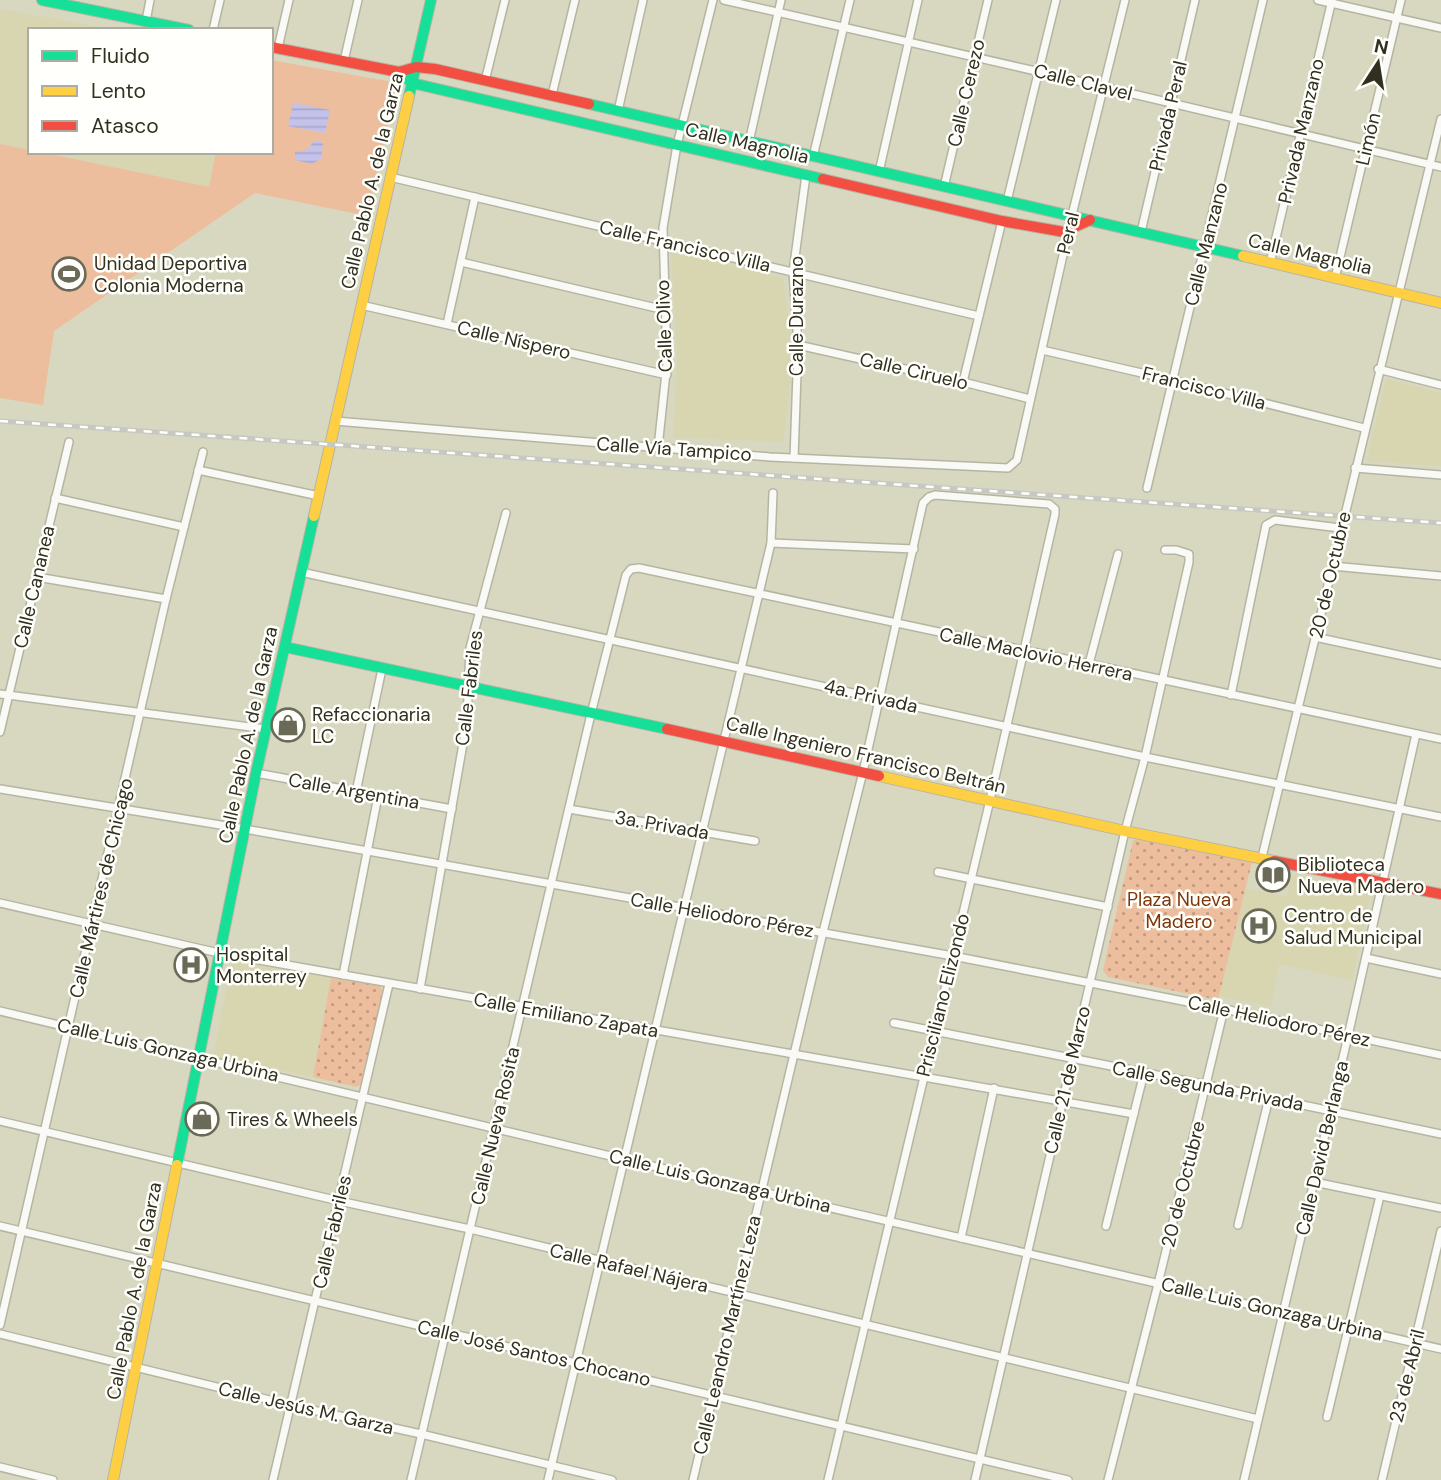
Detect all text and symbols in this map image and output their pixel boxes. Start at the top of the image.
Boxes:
legend [28,28,273,154]
north arrow [1343,28,1413,98]
text: N [1372,33,1391,61]
street label: Calle Cerezo [941,37,991,149]
text: Fluido [91,42,150,70]
street label: Privada Manzano [1272,56,1330,206]
street label: Calle Clavel [1031,58,1135,106]
street label: Privada Peral [1143,58,1193,174]
street label: Calle Pablo A. de la Garza [335,70,409,292]
text: Lento [91,77,146,105]
street label: Limón [1350,110,1386,168]
text: Atasco [91,112,159,140]
street label: Calle Magnolia [683,117,811,169]
street label: Calle Manzano [1179,179,1233,309]
street label: Peral [1051,209,1085,257]
street label: Calle Francisco Villa [597,214,773,278]
street label: Calle Magnolia [1246,228,1374,280]
place label: Unidad Deportiva Colonia Moderna [94,251,247,298]
sports icon: Unidad Deportiva Colonia Moderna [50,255,88,293]
street label: Calle Durazno [784,256,809,376]
street label: Calle Olivo [650,279,678,373]
street label: Calle Níspero [455,315,573,365]
street label: Calle Ciruelo [857,346,971,396]
street label: Francisco Villa [1140,361,1268,415]
street label: Calle Vía Tampico [595,431,753,467]
street label: 20 de Octubre [1303,509,1357,641]
street label: Calle Cananea [8,523,60,651]
street label: Calle Maclovio Herrera [937,621,1135,687]
street label: Calle Pablo A. de la Garza [213,624,283,846]
street label: Calle Fabriles [450,629,488,747]
street label: 4a. Privada [822,673,920,719]
place label: Refaccionaria LC [312,702,431,749]
shop icon: Refaccionaria LC [269,706,307,744]
street label: Calle Ingeniero Francisco Beltrán [724,711,1008,799]
street label: Calle Argentina [286,767,422,815]
street label: Calle Mártires de Chicago [63,775,139,1001]
street label: 3a. Privada [613,804,711,846]
place label: Biblioteca Nueva Madero [1298,852,1424,899]
library icon: Biblioteca Nueva Madero [1254,856,1292,894]
street label: Calle Heliodoro Pérez [628,887,816,943]
park label: Plaza Nueva Madero [1127,887,1231,934]
place label: Centro de Salud Municipal [1284,903,1422,950]
hospital icon: Centro de Salud Municipal [1240,907,1278,945]
street label: Prisciliano Elizondo [911,911,975,1079]
place label: Hospital Monterrey [216,942,307,989]
hospital icon: Hospital Monterrey [172,946,210,984]
street label: Calle Emiliano Zapata [472,986,660,1044]
street label: Calle Heliodoro Pérez [1186,989,1372,1053]
street label: Calle 21 de Marzo [1038,1003,1096,1157]
street label: Calle Luis Gonzaga Urbina [55,1012,281,1088]
street label: Calle Nueva Rosita [465,1045,525,1207]
street label: Calle Segunda Privada [1110,1055,1306,1117]
street label: Calle David Berlanga [1290,1058,1354,1238]
shop icon: Tires & Wheels [183,1100,221,1138]
place label: Tires & Wheels [227,1107,358,1132]
street label: 20 de Octubre [1155,1118,1211,1250]
street label: Calle Luis Gonzaga Urbina [607,1143,833,1219]
street label: Calle Fabriles [307,1173,357,1291]
street label: Calle Pablo A. de la Garza [101,1180,167,1402]
street label: Calle Leandro Martínez Leza [687,1213,767,1457]
street label: Calle Rafael Nájera [547,1238,711,1298]
street label: Calle Luis Gonzaga Urbina [1159,1271,1385,1347]
street label: Calle José Santos Chocano [415,1314,653,1392]
street label: 23 de Abril [1383,1327,1431,1425]
street label: Calle Jesús M. Garza [216,1376,396,1440]

